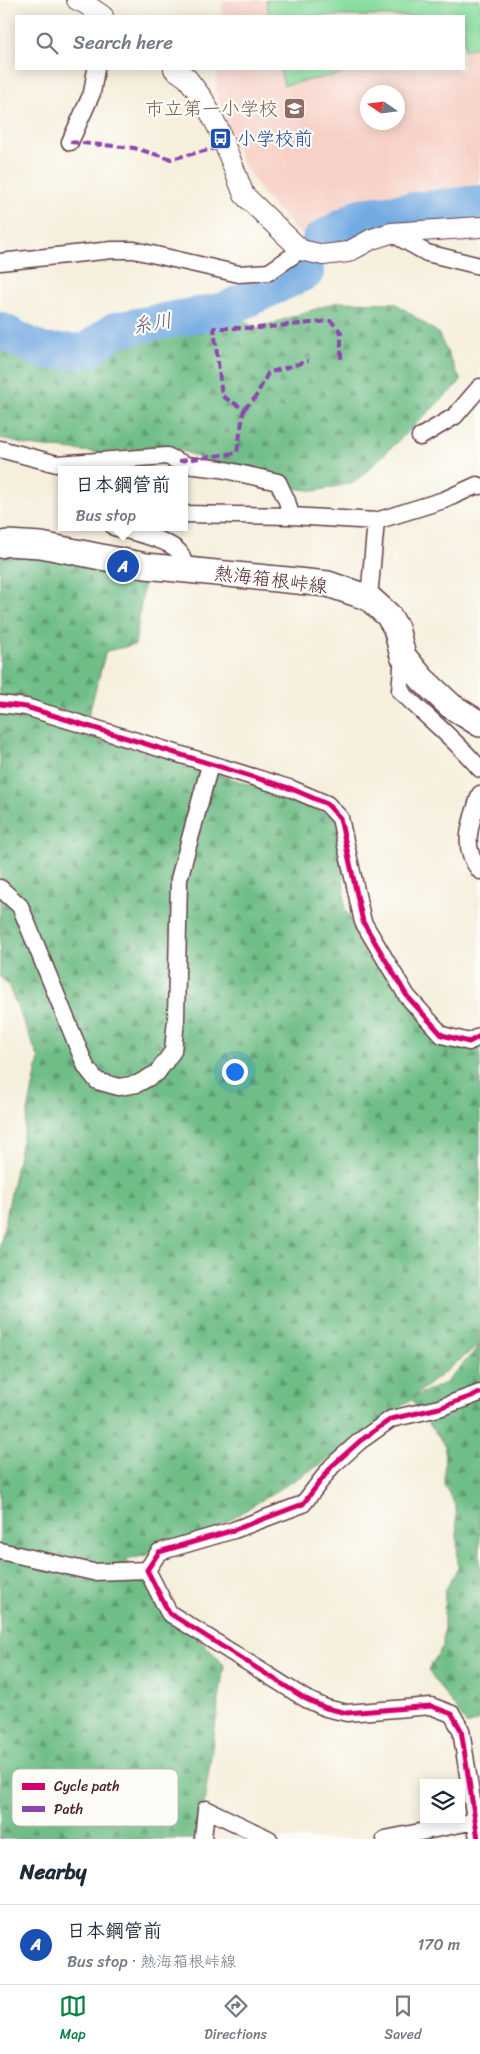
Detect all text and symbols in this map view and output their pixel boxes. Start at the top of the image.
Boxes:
search box [15,15,465,70]
text: Search here [73,26,173,59]
icon: search [33,29,61,57]
north arrow [360,85,405,130]
place label: 市立第一小学校 [145,92,278,125]
school or university icon: 市立第一小学校 [282,96,306,120]
place label: 小学校前 [237,122,313,155]
bus stop icon: 小学校前 [209,126,233,150]
water label: 糸川 [129,303,175,344]
popup [58,466,188,531]
text: 日本鋼管前 [75,468,171,501]
text: Bus stop [75,501,136,530]
pin: A [107,547,139,585]
street label: 熱海箱根峠線 [212,556,330,603]
your location [222,1059,248,1085]
legend [12,1769,178,1826]
text: Cycle path [54,1774,120,1799]
map controls [420,1779,465,1824]
button: layers [420,1779,465,1824]
text: Path [54,1797,83,1822]
text: Nearby [20,1853,86,1891]
text: 日本鋼管前 [67,1914,162,1947]
text: A [31,1930,41,1959]
text: 170 m [417,1930,460,1959]
text: Bus stop · 熱海箱根峠線 [67,1947,236,1976]
tab: Map [59,1992,87,2047]
tab: Directions [204,1992,267,2047]
tab: Saved [384,1992,421,2047]

